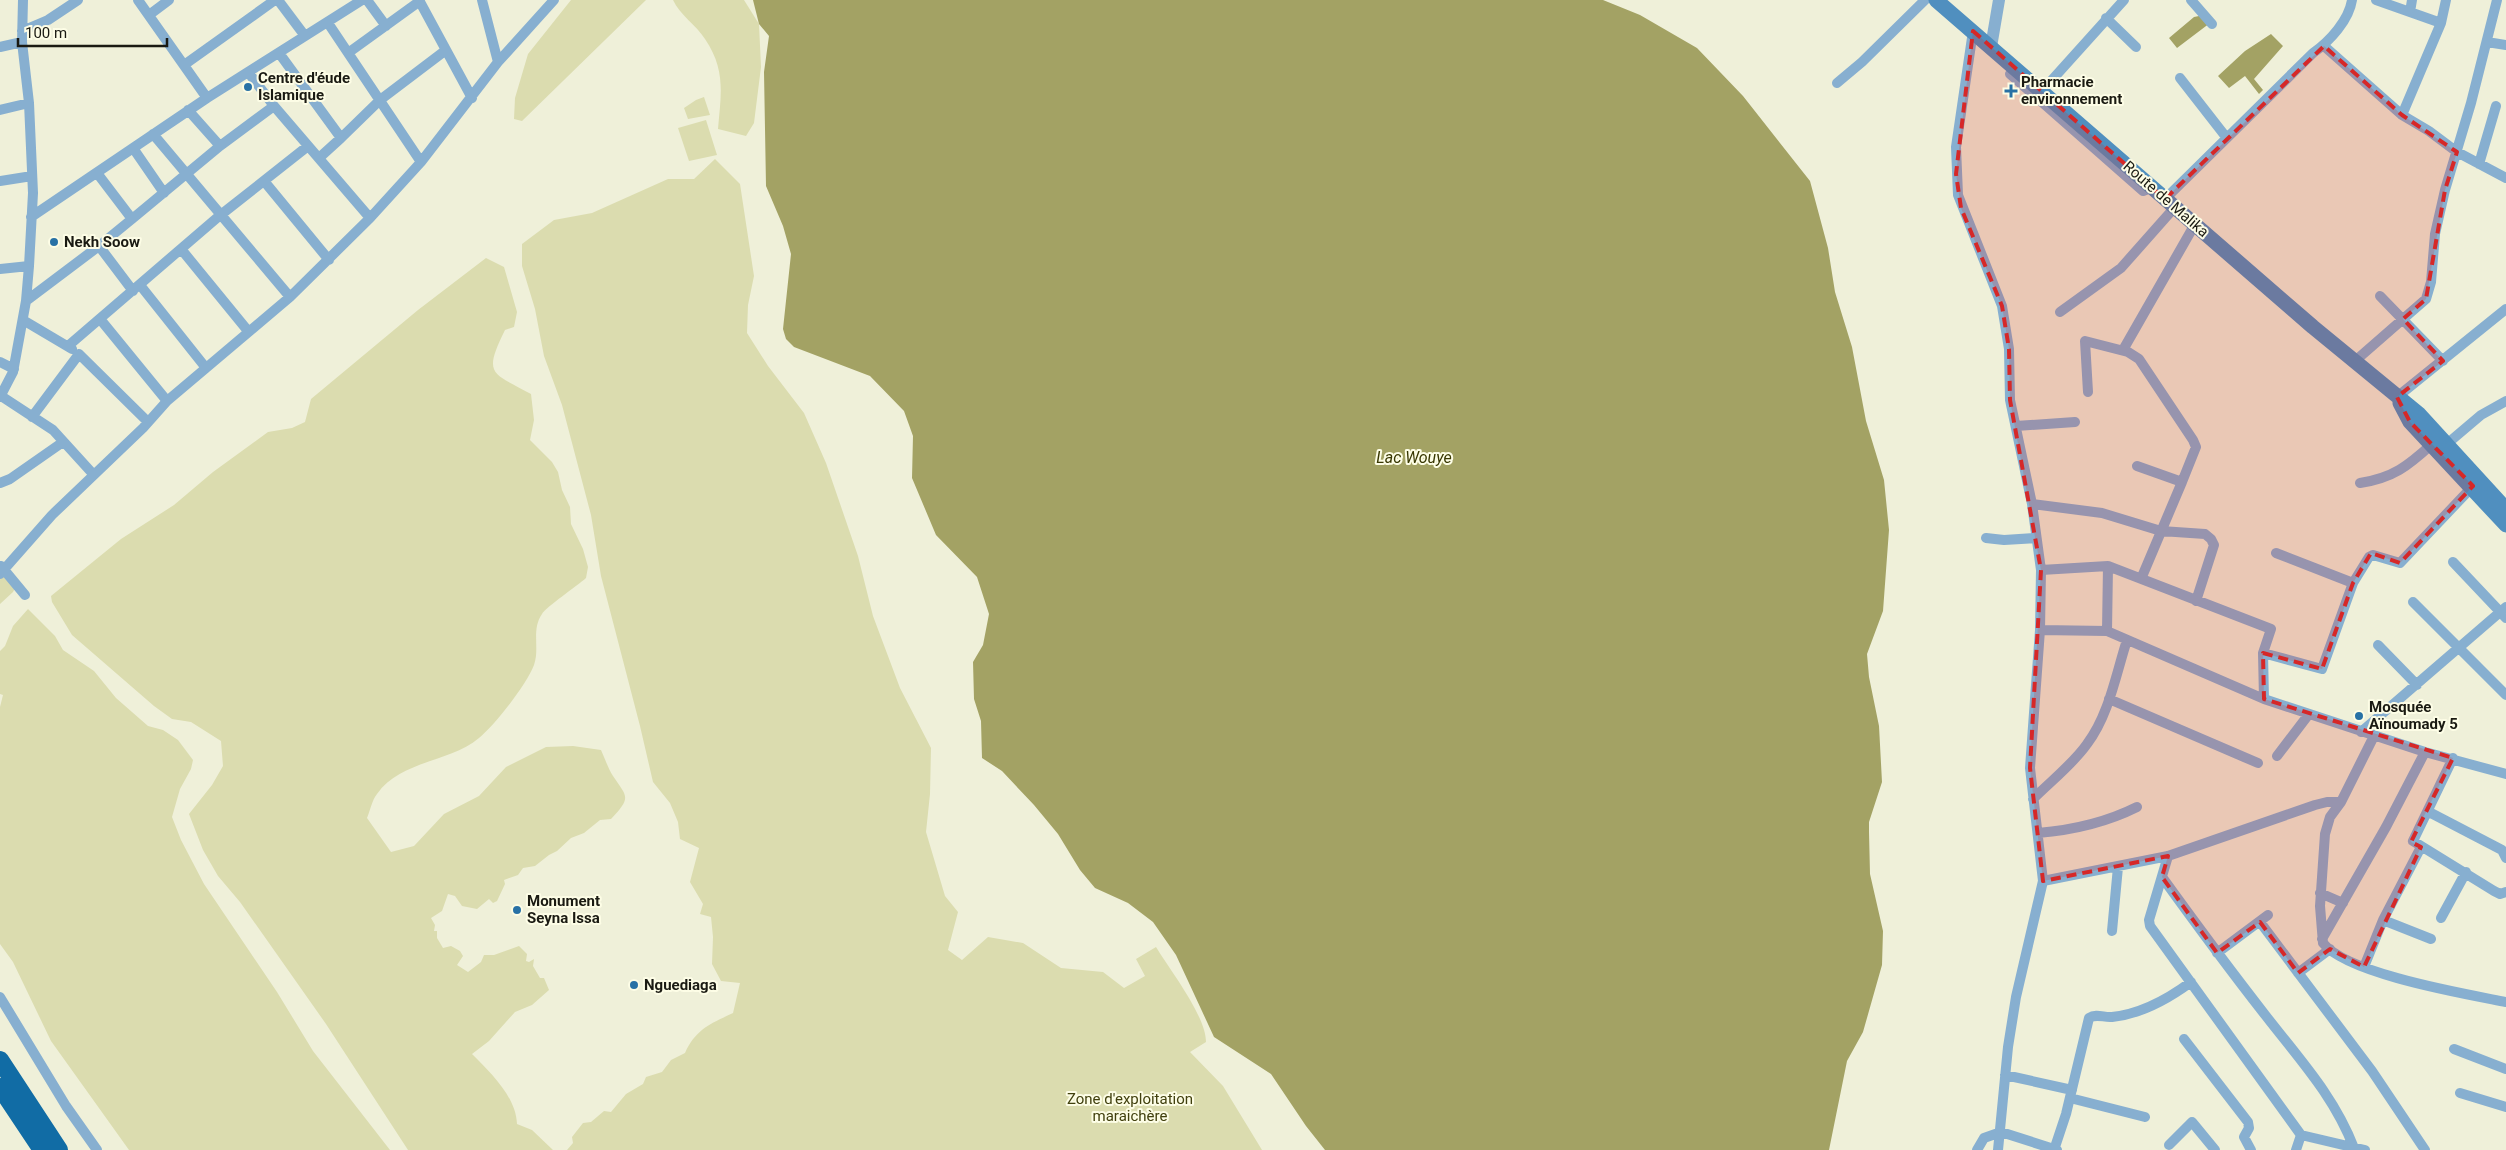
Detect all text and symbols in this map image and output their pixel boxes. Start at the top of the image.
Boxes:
scale bar [18,15,166,47]
text: 100 m [25,24,67,42]
place label: Centre d'éude Islamique [258,69,350,104]
place label: Pharmacie environnement [2021,73,2122,108]
marker: Centre d'éude Islamique [242,81,254,93]
marker: Pharmacie environnement [2005,85,2017,97]
street label: Route de Malika [2120,157,2212,241]
place label: Nekh Soow [64,233,140,251]
marker: Nekh Soow [48,236,60,248]
water label: Lac Wouye [1376,448,1452,467]
place label: Mosquée Aïnoumady 5 [2369,698,2458,733]
marker: Mosquée Aïnoumady 5 [2353,710,2365,722]
place label: Monument Seyna Issa [527,892,600,927]
marker: Monument Seyna Issa [511,904,523,916]
place label: Nguediaga [644,976,717,994]
marker: Nguediaga [628,979,640,991]
park label: Zone d'exploitation maraichère [1067,1090,1193,1125]

